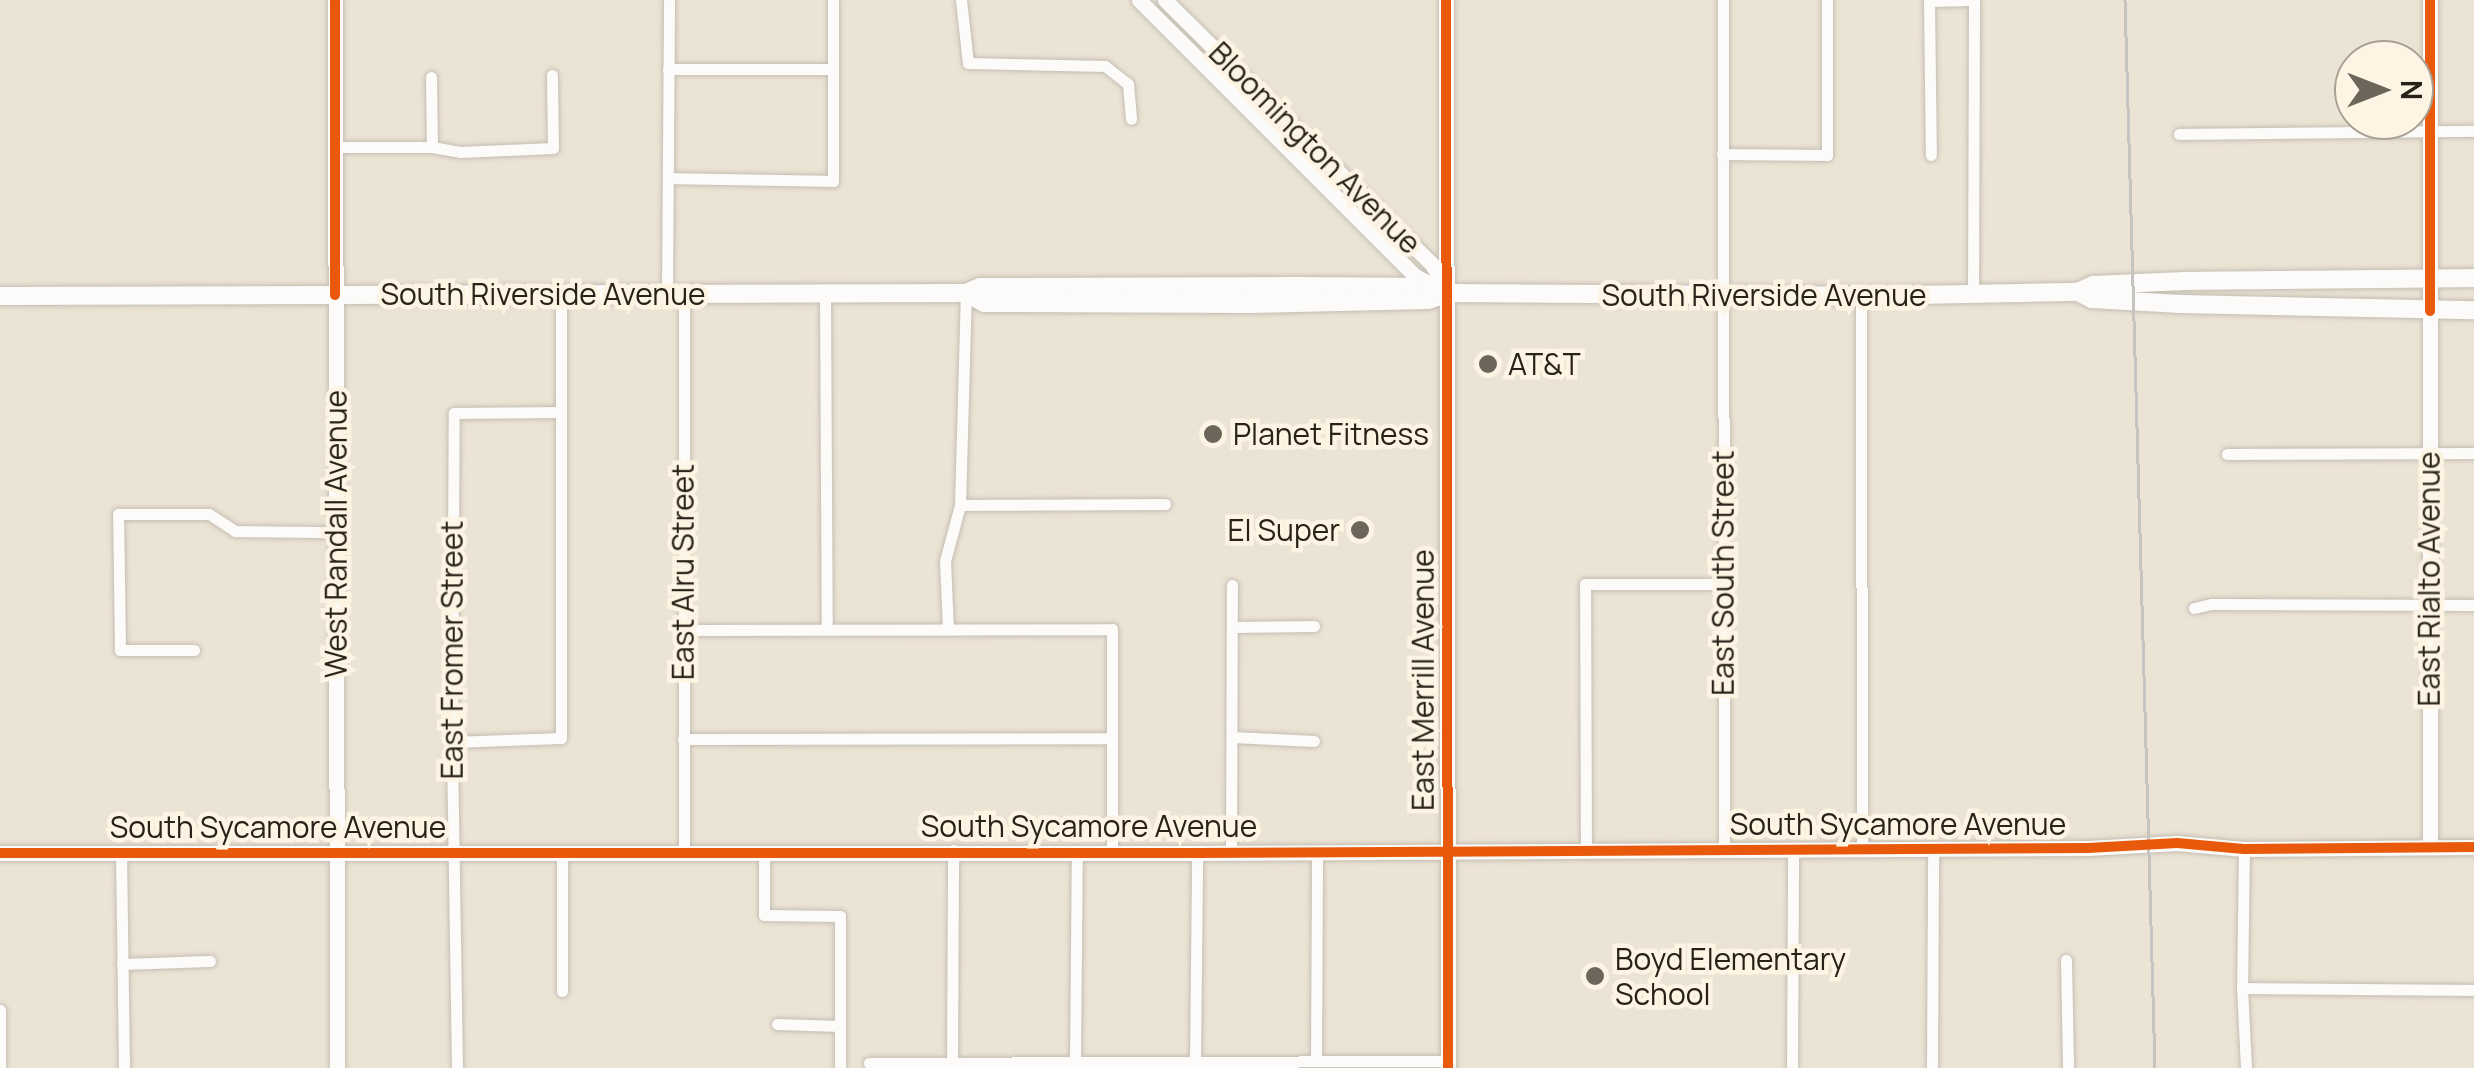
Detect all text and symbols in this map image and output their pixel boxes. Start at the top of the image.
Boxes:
street label: Bloomington Avenue [1202,35,1428,261]
north arrow [2334,40,2434,140]
text: N [2393,80,2431,100]
street label: South Riverside Avenue [381,276,705,312]
street label: South Riverside Avenue [1602,277,1926,313]
place label: AT&T [1508,346,1581,382]
marker: AT&T [1477,353,1499,375]
street label: West Randall Avenue [318,390,354,678]
place label: Planet Fitness [1233,416,1429,452]
marker: Planet Fitness [1202,423,1224,445]
street label: East South Street [1705,450,1741,696]
street label: East Rialto Avenue [2411,452,2447,706]
street label: East Alru Street [665,464,701,680]
place label: El Super [1227,512,1340,548]
marker: El Super [1349,519,1371,541]
street label: East Fromer Street [434,521,470,779]
street label: East Merrill Avenue [1405,549,1441,811]
street label: South Sycamore Avenue [1730,806,2066,842]
street label: South Sycamore Avenue [921,808,1257,844]
street label: South Sycamore Avenue [110,809,446,845]
place label: Boyd Elementary School [1615,941,1846,1012]
marker: Boyd Elementary School [1584,965,1606,987]

